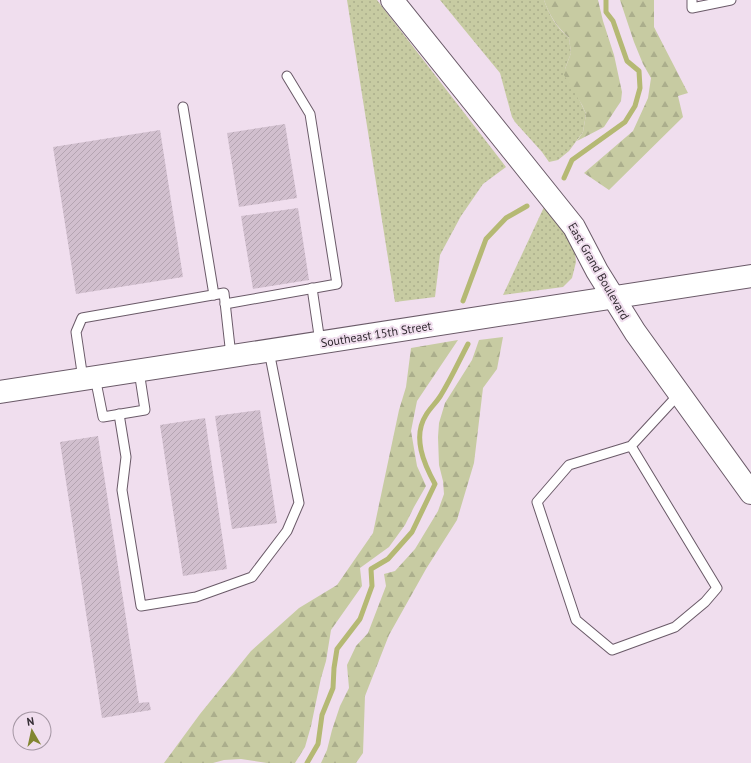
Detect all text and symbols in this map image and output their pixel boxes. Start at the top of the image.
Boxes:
street label: East Grand Boulevard [565,220,633,322]
street label: Southeast 15th Street [320,318,432,350]
north arrow [12,711,52,751]
text: N [26,714,35,729]

